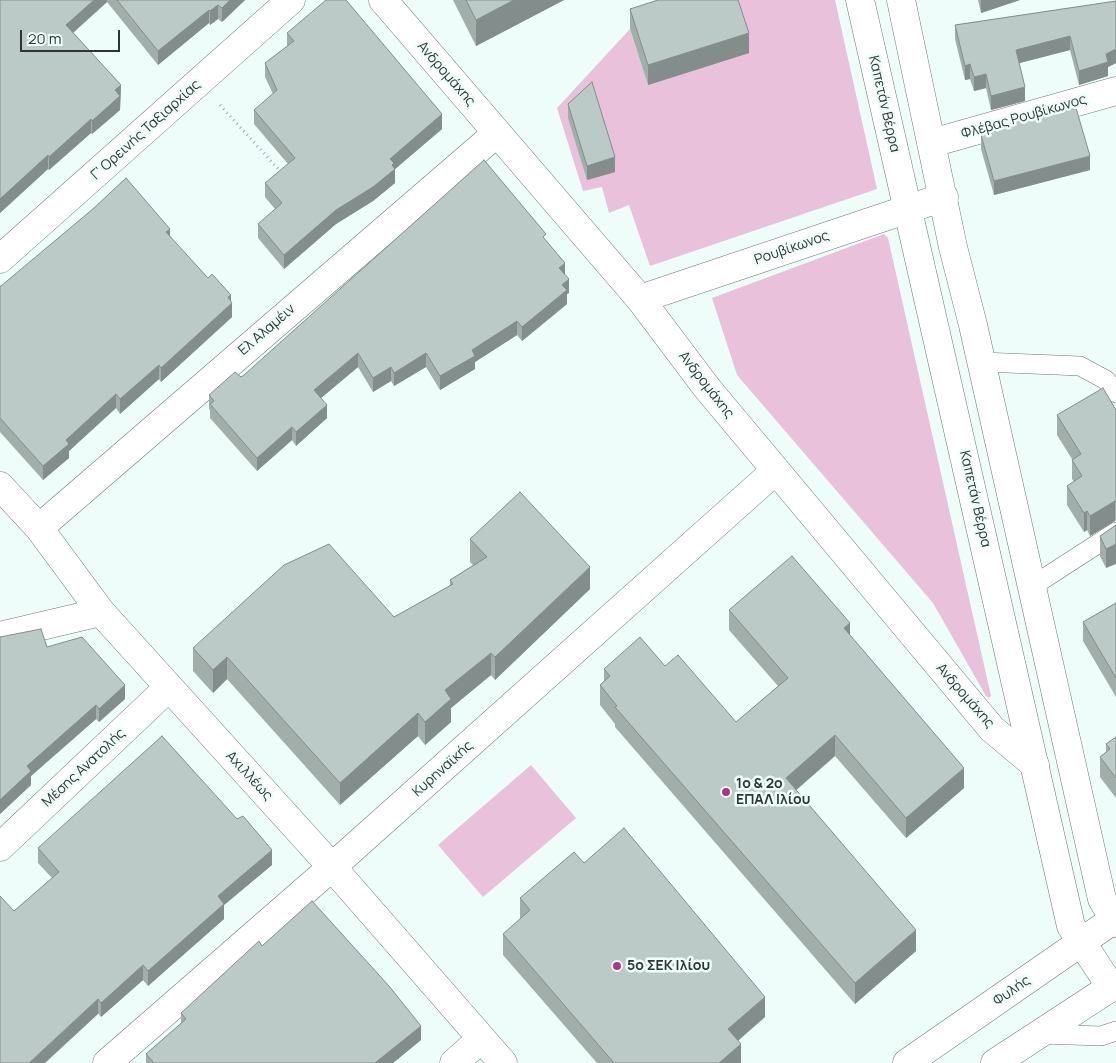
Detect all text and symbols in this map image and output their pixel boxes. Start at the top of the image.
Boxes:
scale bar [22,20,122,52]
text: 20 m [28,28,61,49]
street label: Ανδρομάχης [413,38,479,110]
street label: Καπετάν Βέρρα [865,54,903,154]
street label: Γ' Ορεινής Ταξιαρχίας [88,76,204,184]
street label: Φλέβας Ρουβίκωνος [959,91,1089,143]
street label: Ρουβίκωνος [752,227,832,269]
street label: Ελ Αλαμέιν [235,301,299,359]
street label: Ανδρομάχης [675,348,737,422]
street label: Καπετάν Βέρρα [956,449,994,549]
street label: Ανδρομάχης [932,660,998,732]
street label: Μέσης Ανατολής [39,725,129,811]
street label: Κυρηναϊκής [409,737,477,801]
street label: Αχιλλέως [222,748,276,804]
place label: 1ο & 2ο ΕΠΑΛ Ιλίου [736,776,810,809]
marker: 1ο & 2ο ΕΠΑΛ Ιλίου [720,786,732,798]
place label: 5ο ΣΕΚ Ιλίου [627,958,710,974]
marker: 5ο ΣΕΚ Ιλίου [611,960,623,972]
street label: Φυλής [990,972,1034,1010]

